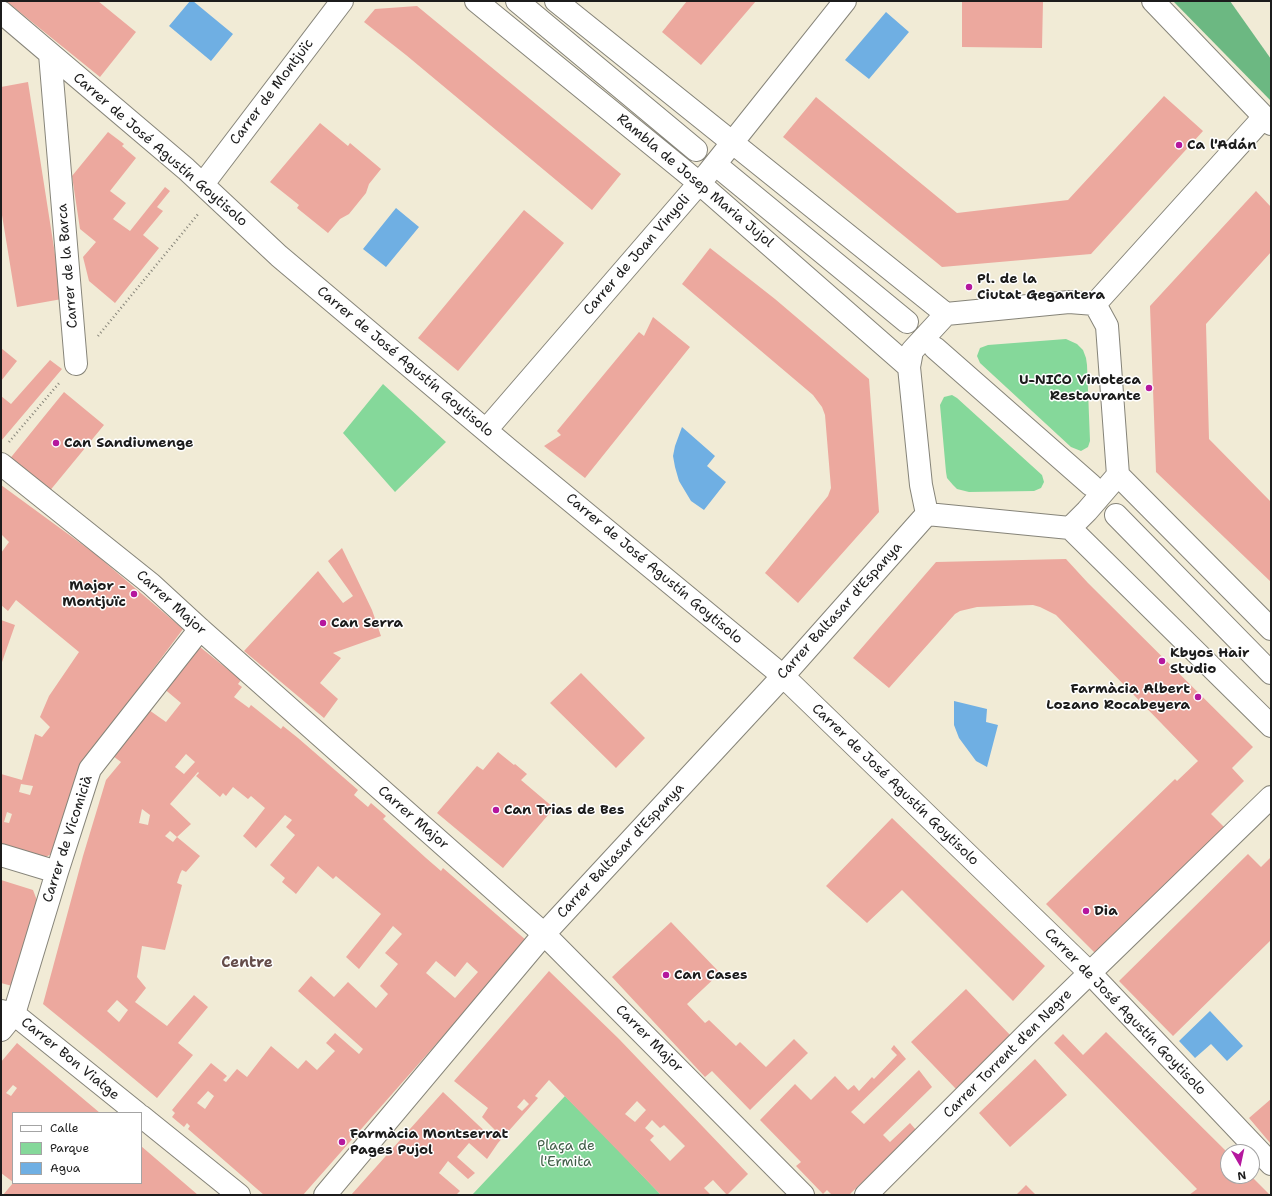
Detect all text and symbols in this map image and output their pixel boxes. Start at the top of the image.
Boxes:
street label: Carrer de Montjuïc [227,36,317,148]
street label: Carrer de José Agustín Goytisolo [69,70,251,230]
street label: Rambla de Josep Maria Jujol [613,111,777,251]
place label: Ca l'Adán [1187,137,1256,153]
marker: Ca l'Adán [1174,140,1184,150]
street label: Carrer de Joan Vinyoli [580,191,694,319]
street label: Carrer de la Barca [54,203,82,329]
place label: Pl. de la Ciutat Gegantera [977,271,1105,304]
marker: Pl. de la Ciutat Gegantera [964,282,974,292]
street label: Carrer de José Agustín Goytisolo [313,283,497,441]
place label: U-NICO Vinoteca Restaurante [1019,372,1141,404]
marker: U-NICO Vinoteca Restaurante [1144,383,1154,393]
place label: Can Sandiumenge [64,435,193,451]
marker: Can Sandiumenge [51,438,61,448]
street label: Carrer de José Agustín Goytisolo [562,490,746,648]
street label: Carrer Baltasar d'Espanya [774,539,906,683]
street label: Carrer Major [132,567,210,639]
place label: Major - Montjuïc [62,578,126,610]
marker: Major - Montjuïc [129,589,139,599]
place label: Can Serra [331,615,403,631]
marker: Can Serra [318,618,328,628]
place label: Kbyos Hair Studio [1170,645,1249,678]
marker: Kbyos Hair Studio [1157,656,1167,666]
place label: Farmàcia Albert Lozano Rocabeyera [1046,681,1190,714]
marker: Farmàcia Albert Lozano Rocabeyera [1193,692,1203,702]
street label: Carrer de José Agustín Goytisolo [808,701,982,869]
street label: Carrer de Vicomicià [40,773,96,905]
street label: Carrer Baltasar d'Espanya [554,780,688,922]
street label: Carrer Major [374,783,452,853]
place label: Can Trias de Bes [504,802,624,818]
marker: Can Trias de Bes [491,805,501,815]
place label: Dia [1094,903,1118,919]
marker: Dia [1081,906,1091,916]
street label: Carrer de José Agustín Goytisolo [1041,925,1209,1099]
district label: Centre [221,954,273,972]
place label: Can Cases [674,967,747,983]
marker: Can Cases [661,970,671,980]
street label: Carrer Torrent d'en Negre [940,986,1076,1122]
street label: Carrer Major [612,1002,686,1076]
street label: Carrer Bon Viatge [17,1014,123,1104]
legend [12,1112,142,1184]
text: Calle [50,1120,79,1136]
place label: Farmàcia Montserrat Pages Pujol [350,1126,508,1158]
marker: Farmàcia Montserrat Pages Pujol [337,1137,347,1147]
park label: Plaça de l'Ermita [537,1138,595,1170]
text: Parque [50,1140,89,1156]
north arrow [1220,1144,1260,1184]
text: Agua [50,1160,80,1176]
text: N [1236,1167,1247,1183]

